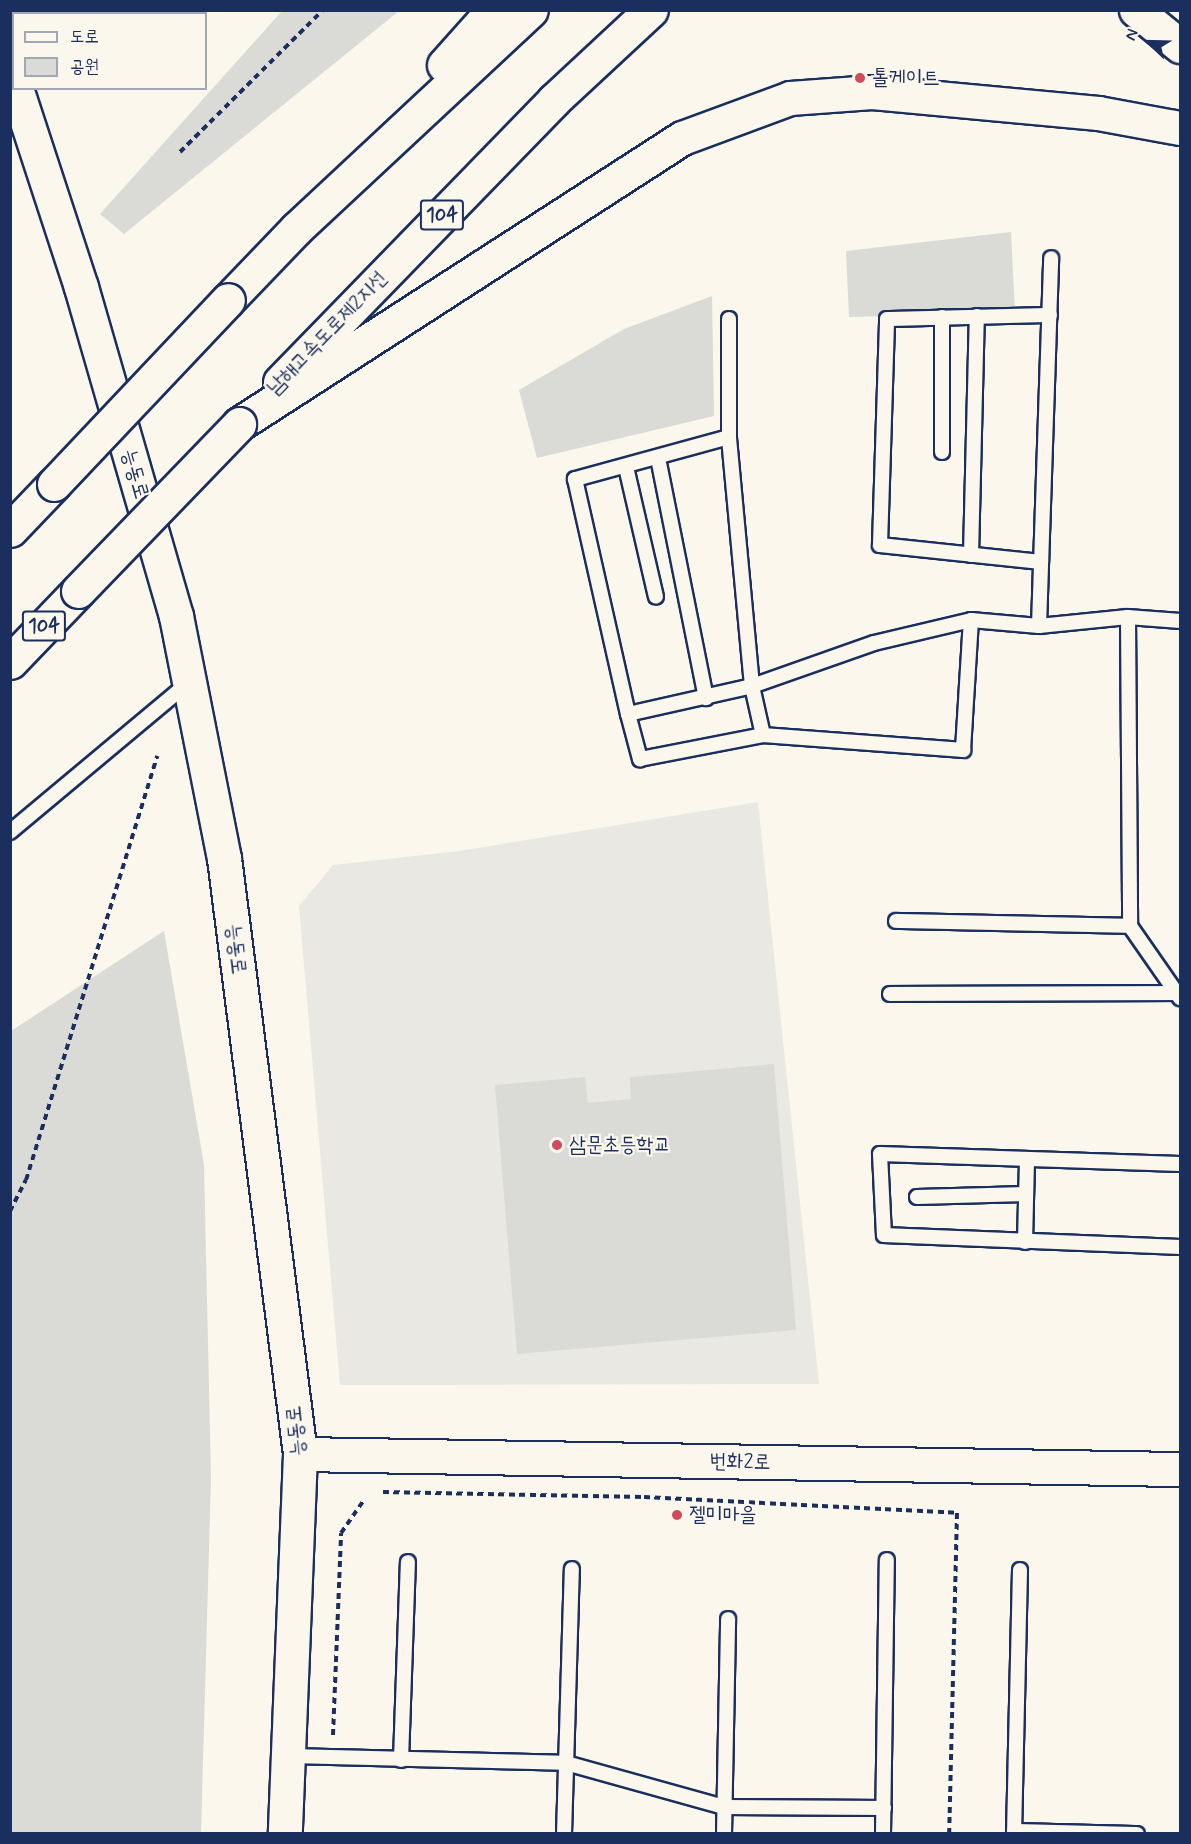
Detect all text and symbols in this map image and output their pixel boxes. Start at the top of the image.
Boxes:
legend [12,12,207,90]
north arrow [1119,12,1179,72]
text: 도로 [70,25,99,49]
text: N [1120,26,1144,44]
text: 공원 [70,55,99,79]
place label: 톨게이트 [872,65,940,91]
marker: 톨게이트 [853,71,867,85]
road number: 104 [420,198,464,232]
street label: 남해고속도로제2지선 [262,266,392,400]
street label: 능동로 [116,446,154,502]
road number: 104 [22,609,66,643]
street label: 능동로 [220,922,252,976]
place label: 삼문초등학교 [569,1132,670,1158]
marker: 삼문초등학교 [550,1138,564,1152]
street label: 능동로 [281,1404,311,1458]
street label: 번화2로 [709,1449,771,1475]
place label: 젤미마을 [689,1502,757,1528]
marker: 젤미마을 [670,1508,684,1522]

